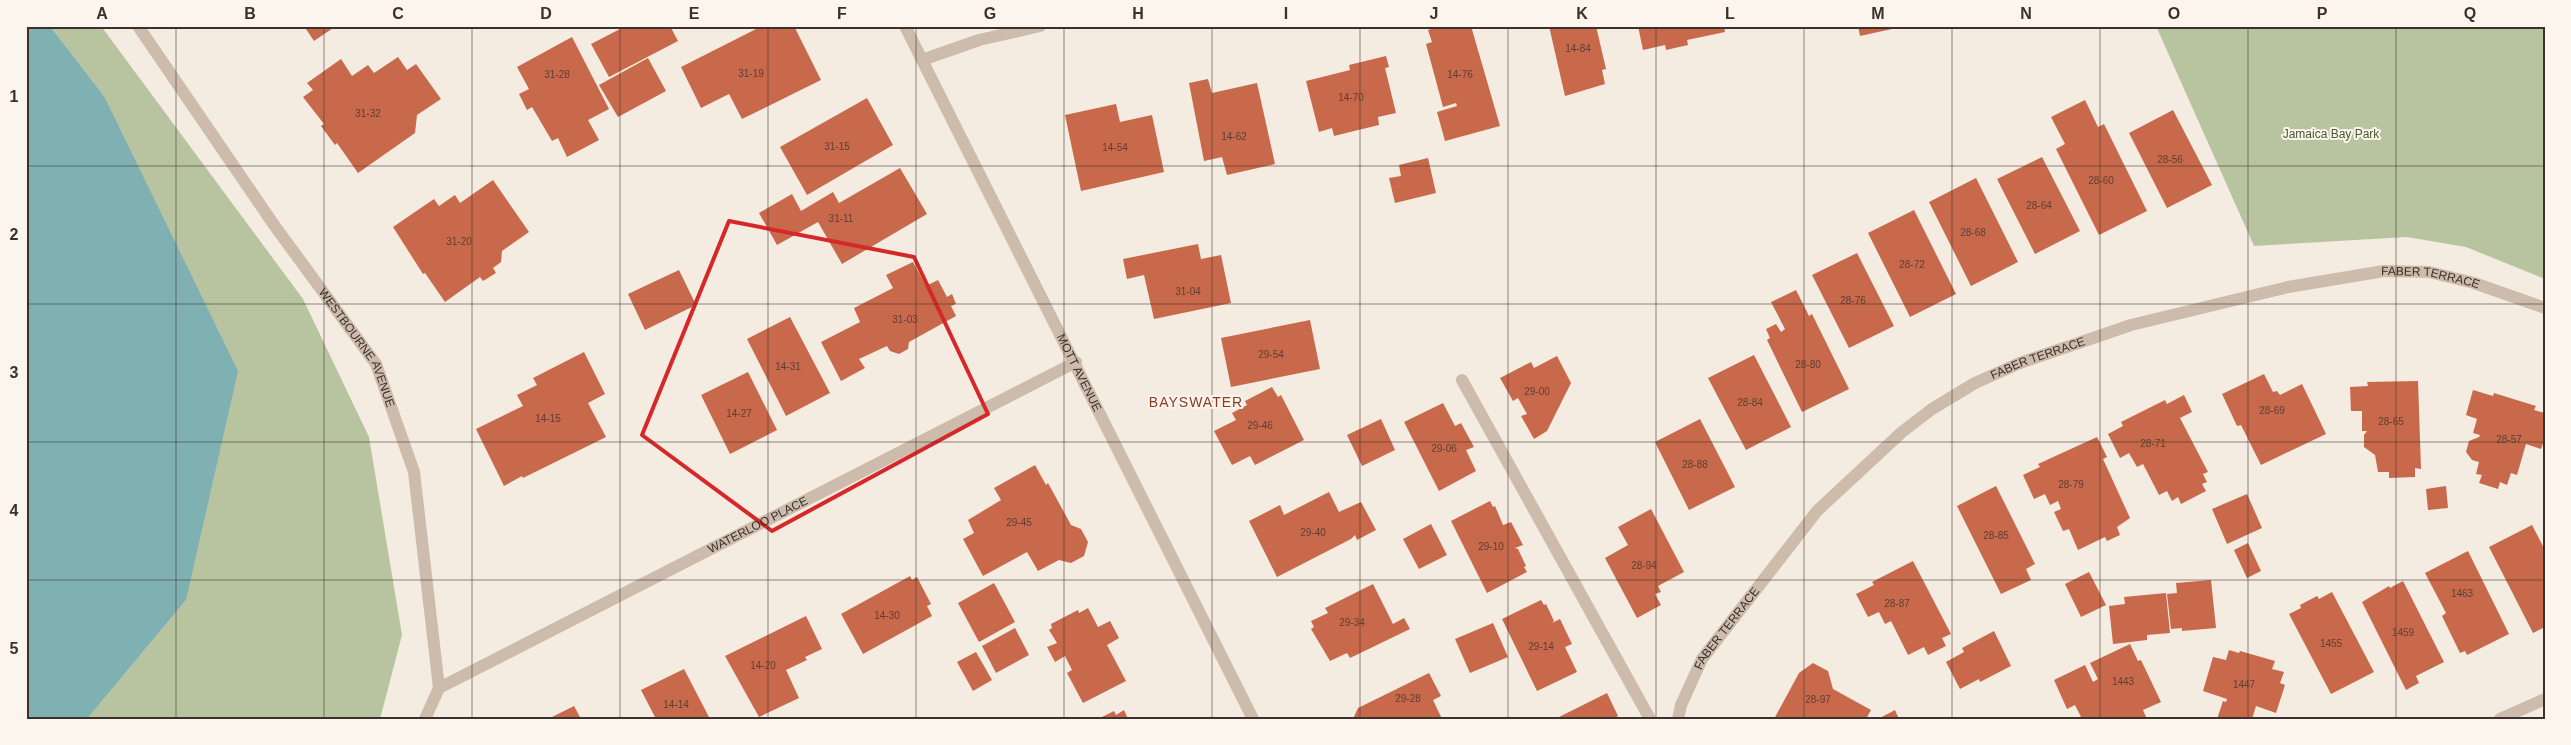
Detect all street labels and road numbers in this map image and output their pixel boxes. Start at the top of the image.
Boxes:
street label: FABER TERRACE [2381,264,2482,292]
street label: WESTBOURNE AVENUE [316,286,398,409]
street label: MOTT AVENUE [1054,332,1104,414]
street label: FABER TERRACE [1988,334,2087,382]
street label: WATERLOO PLACE [705,494,810,556]
street label: FABER TERRACE [1691,584,1762,672]

